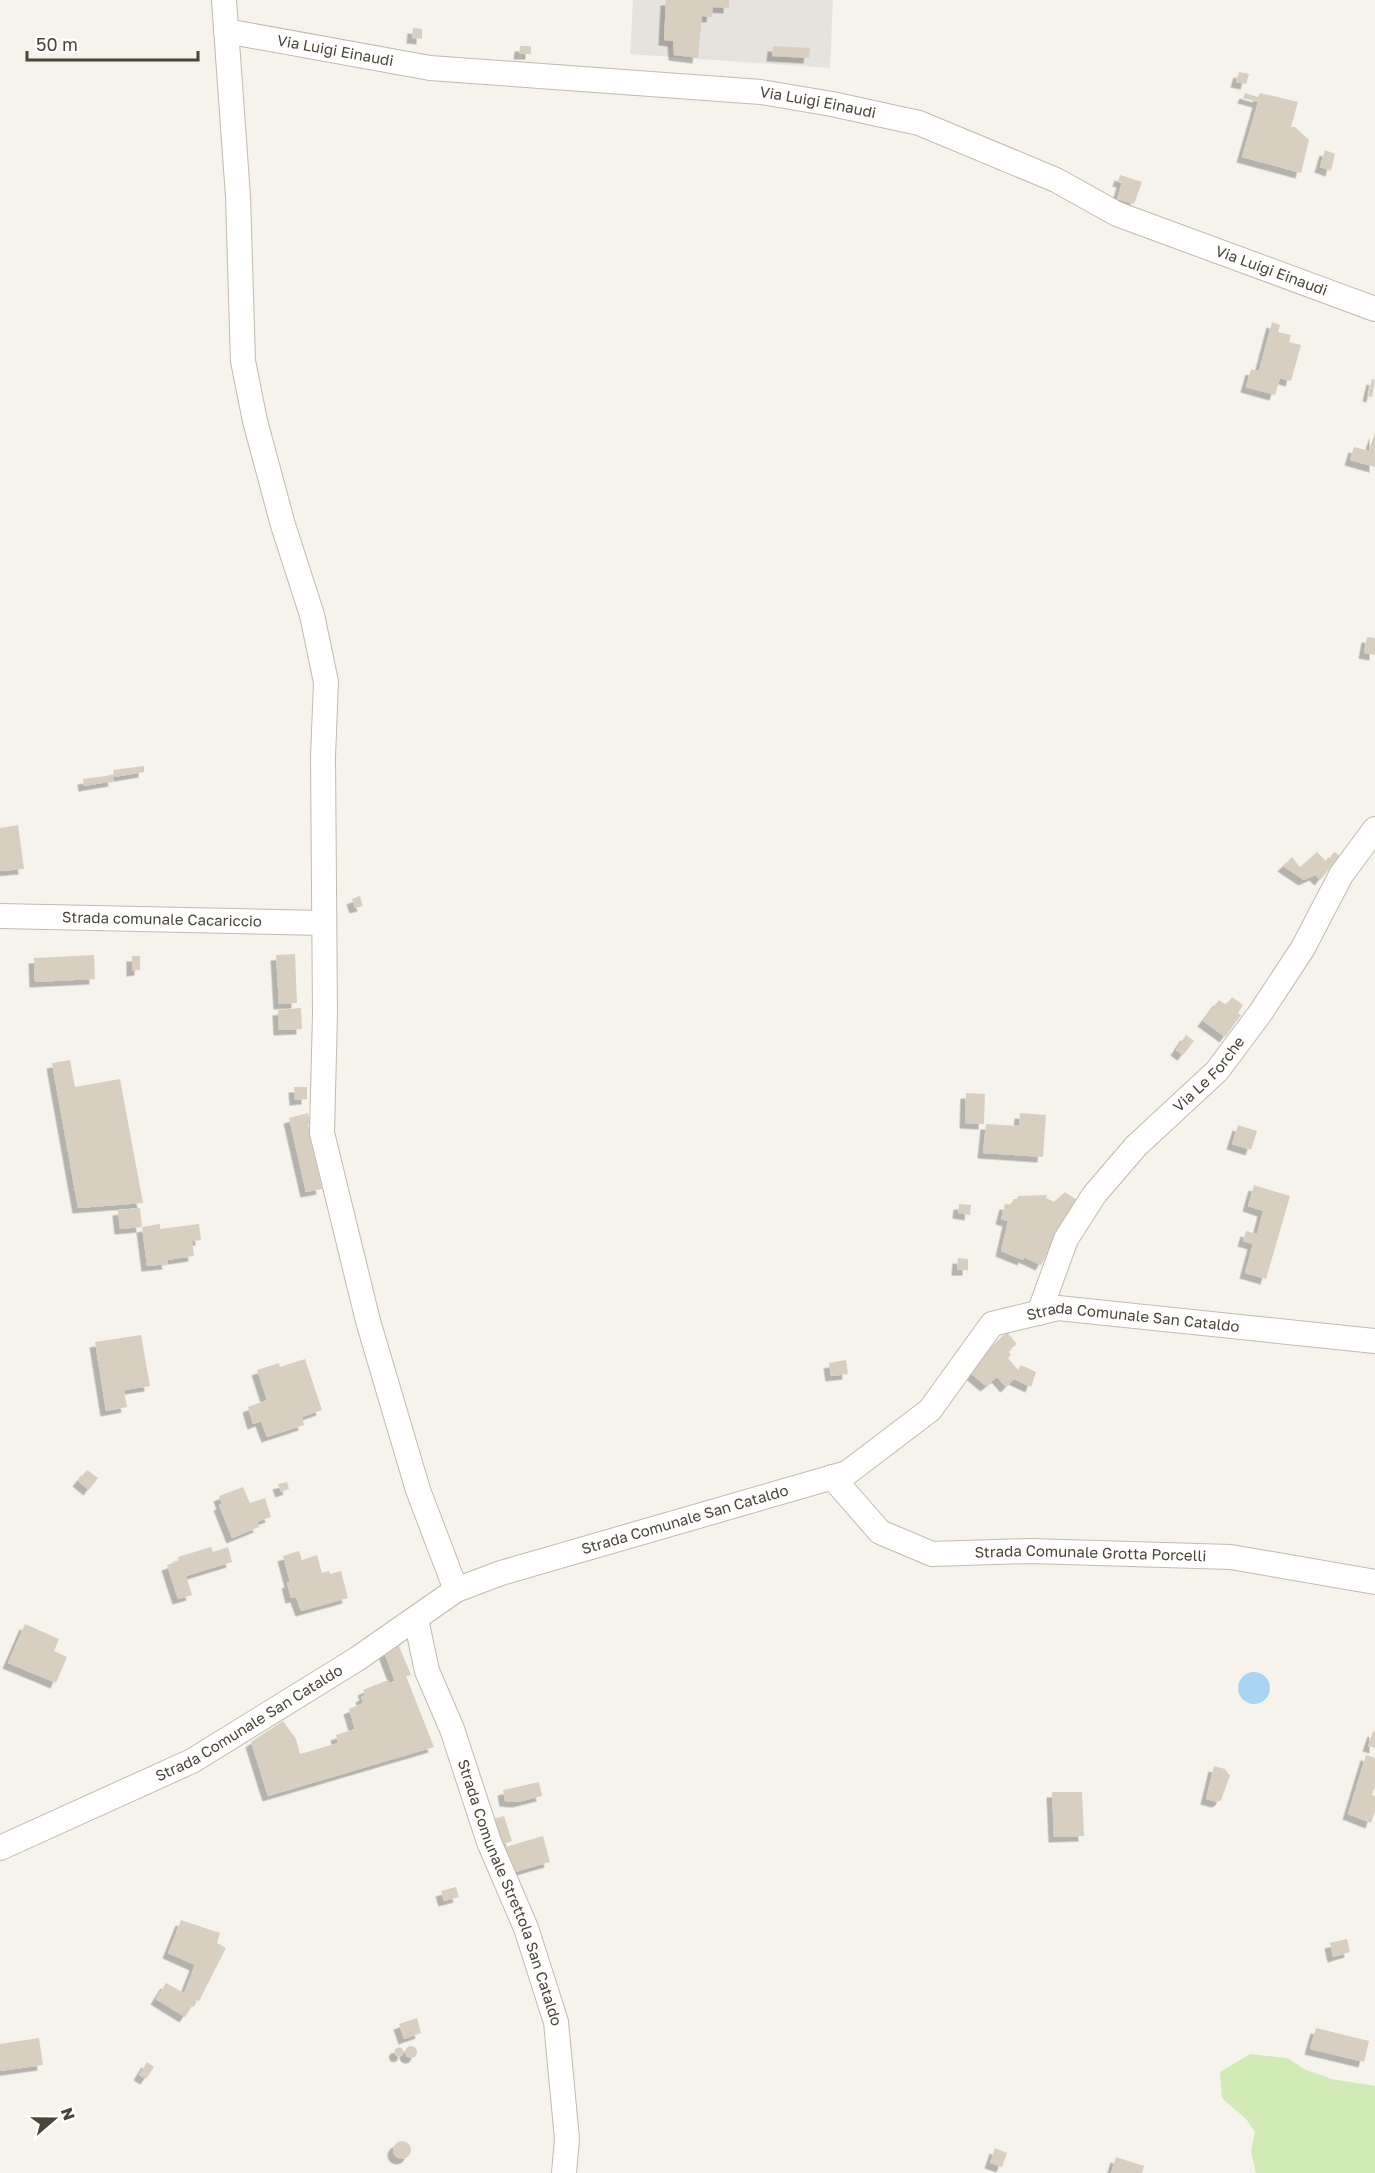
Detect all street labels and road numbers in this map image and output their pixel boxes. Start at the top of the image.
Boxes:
street label: Via Luigi Einaudi [276,30,395,69]
street label: Via Luigi Einaudi [758,82,878,121]
street label: Via Luigi Einaudi [1213,241,1330,299]
street label: Strada comunale Cacariccio [62,907,262,930]
street label: Via Le Forche [1169,1032,1248,1115]
street label: Strada Comunale San Cataldo [1024,1298,1240,1335]
street label: Strada Comunale San Cataldo [579,1480,790,1557]
street label: Strada Comunale Grotta Porcelli [974,1541,1207,1564]
street label: Strada Comunale San Cataldo [152,1660,345,1784]
street label: Strada Comunale Strettola San Cataldo [455,1757,567,2028]

